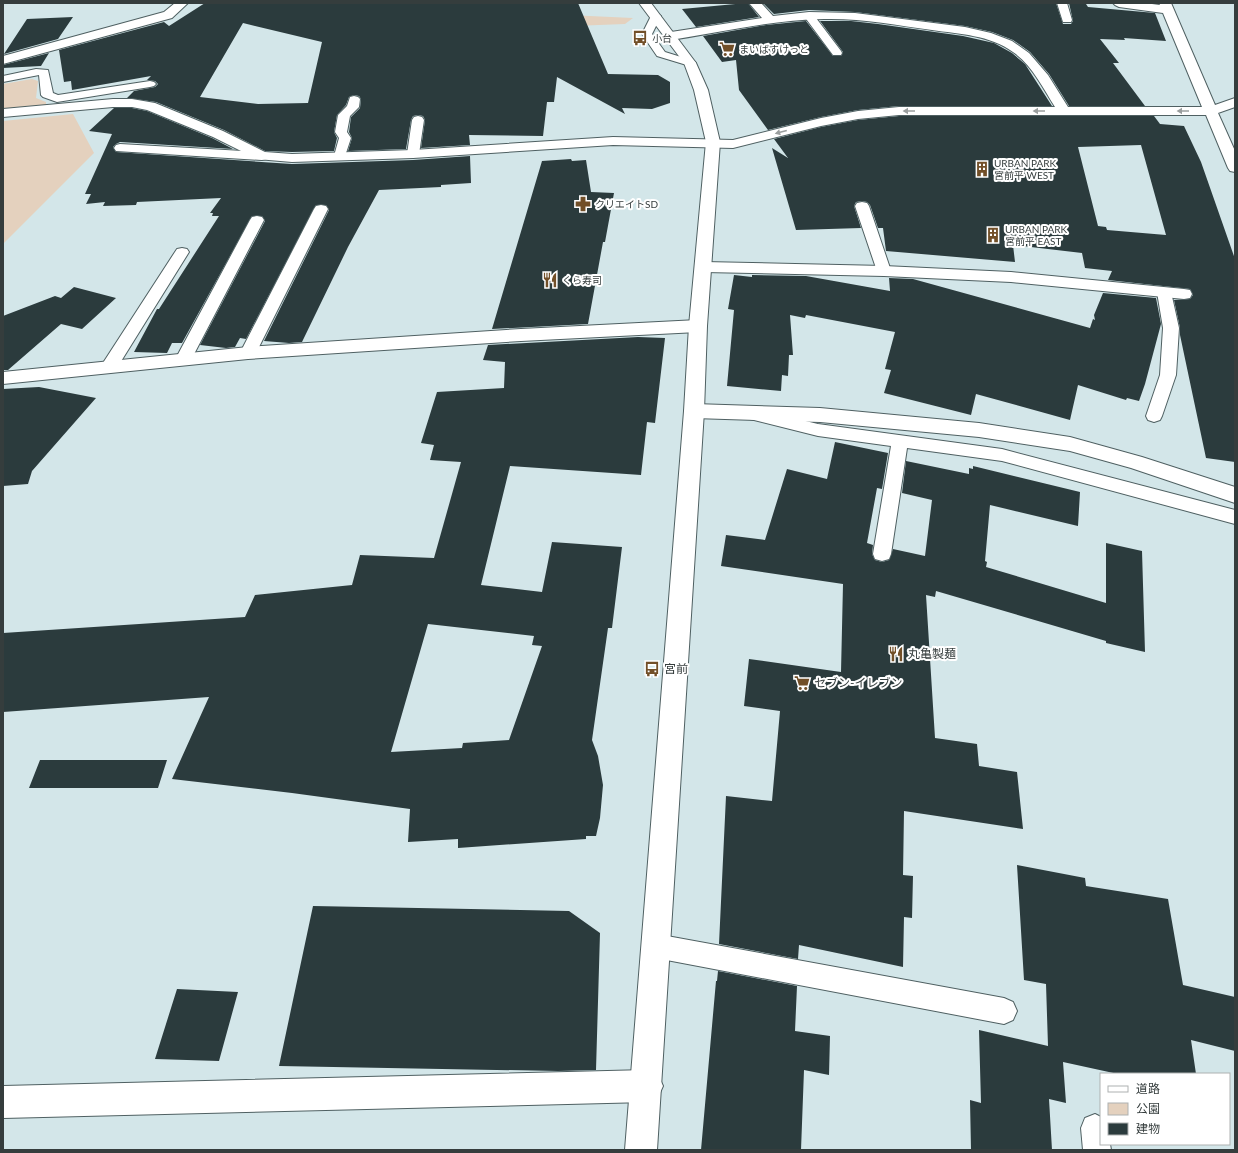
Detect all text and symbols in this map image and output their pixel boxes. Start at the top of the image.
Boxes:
bus stop icon: 小台 [631,29,649,47]
place label: 小台 [652,32,672,44]
supermarket icon: まいばすけっと [718,40,736,58]
place label: まいばすけっと [739,43,809,55]
one-way arrow [902,108,915,114]
one-way arrow [1032,108,1045,114]
one-way arrow [1176,108,1189,114]
one-way arrow [775,129,787,135]
place label: URBAN PARK 宮前平 WEST [994,157,1056,181]
building icon: URBAN PARK 宮前平 WEST [973,160,991,178]
pharmacy icon: クリエイトSD [574,195,592,213]
place label: クリエイトSD [595,198,658,210]
place label: URBAN PARK 宮前平 EAST [1005,223,1067,247]
building icon: URBAN PARK 宮前平 EAST [984,226,1002,244]
restaurant icon: くら寿司 [541,271,559,289]
place label: くら寿司 [562,274,602,286]
restaurant icon: 丸亀製麺 [887,645,905,663]
place label: 丸亀製麺 [908,646,956,661]
bus stop icon: 宮前 [643,660,661,678]
place label: 宮前 [664,661,688,676]
supermarket icon: セブン-イレブン [793,674,811,692]
place label: セブン-イレブン [814,675,902,690]
legend [1100,1073,1230,1145]
text: 道路 [1136,1081,1160,1096]
text: 公園 [1136,1101,1160,1116]
text: 建物 [1136,1121,1160,1136]

